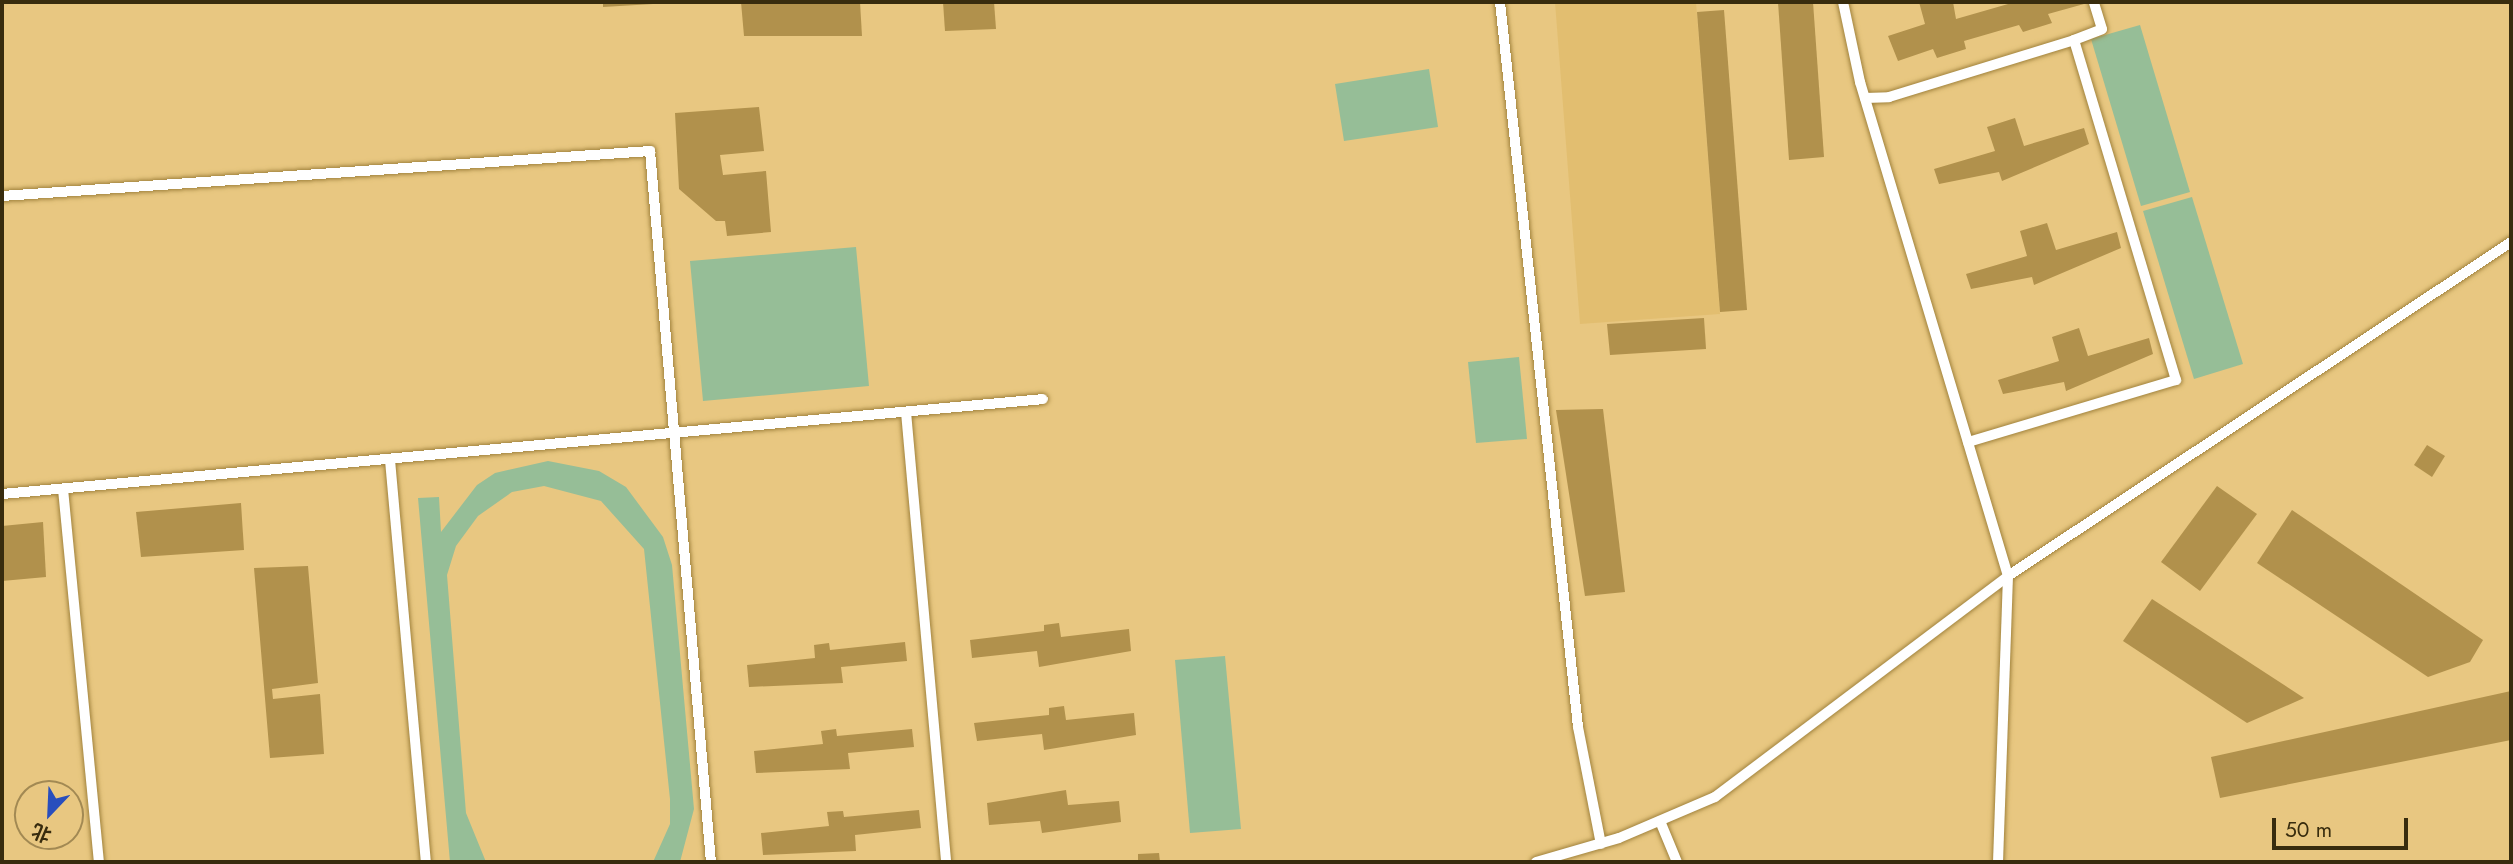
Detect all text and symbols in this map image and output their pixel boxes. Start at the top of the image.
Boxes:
north arrow [14,780,84,850]
scale bar [2275,804,2412,848]
text: 50 m [2285,815,2332,845]
text: 北 [27,817,55,849]

